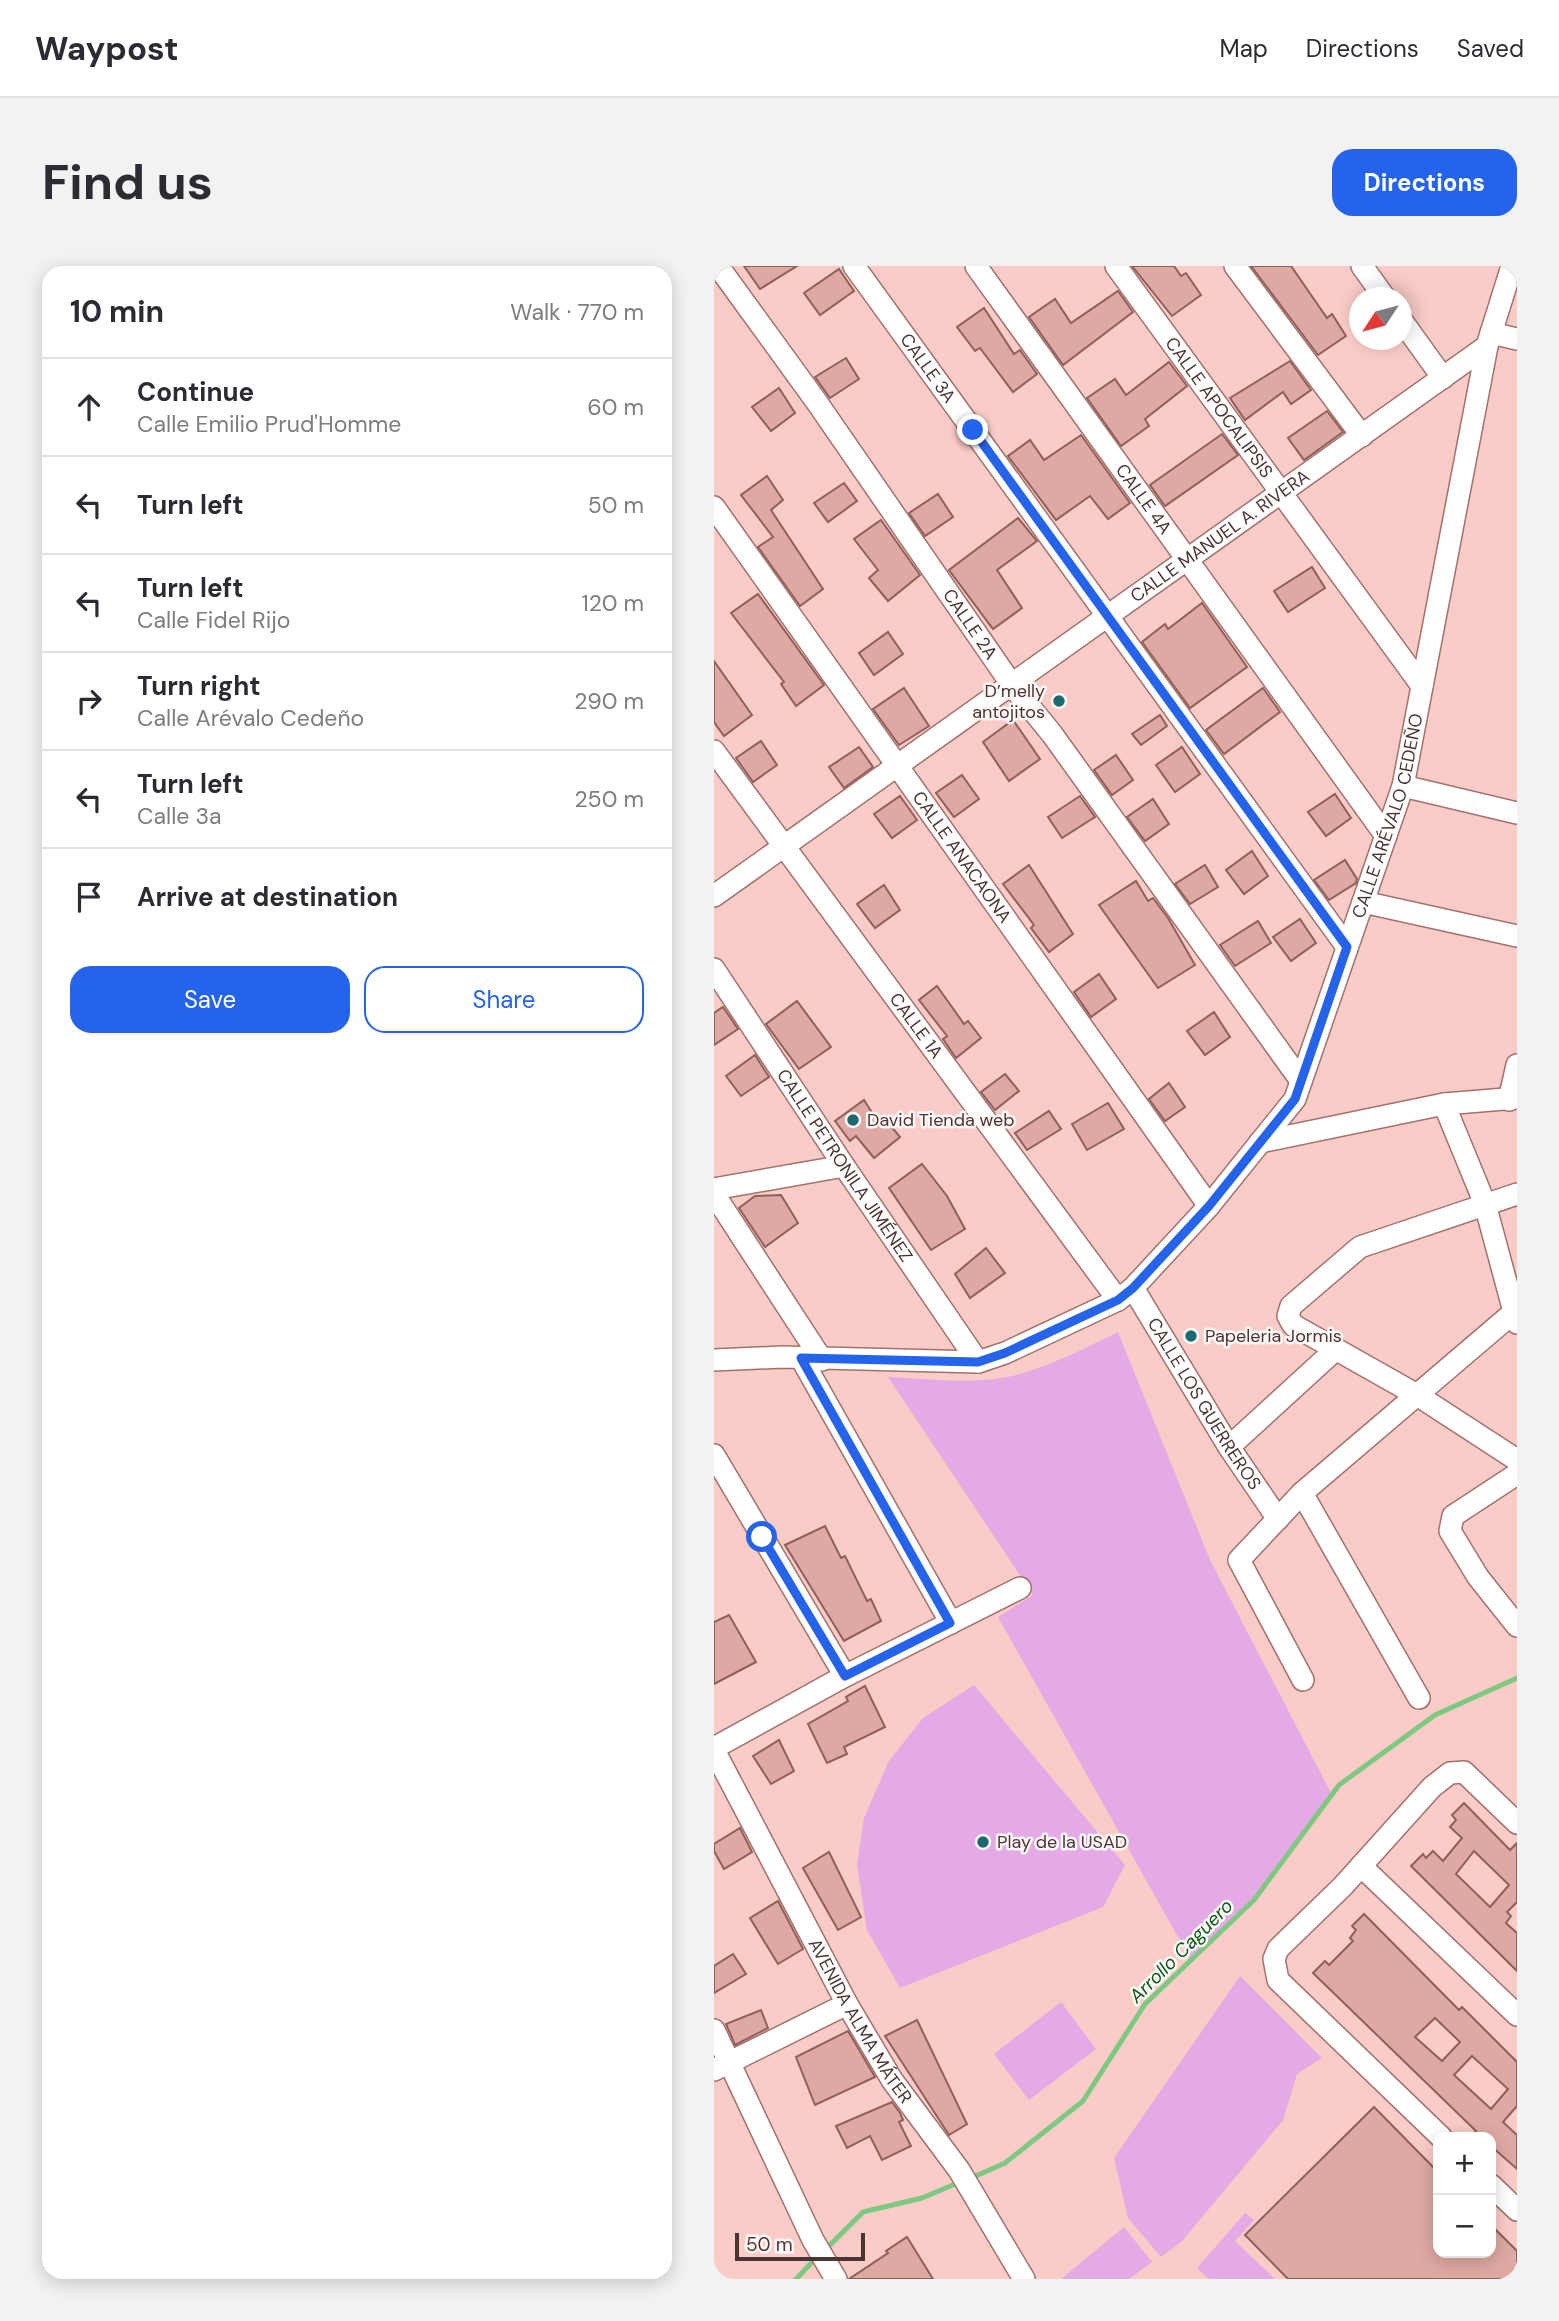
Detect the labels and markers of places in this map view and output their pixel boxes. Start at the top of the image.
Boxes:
place label: D’melly antojitos [972,679,1045,724]
marker: D’melly antojitos [1051,693,1067,709]
place label: David Tienda web [867,1108,1014,1132]
marker: David Tienda web [845,1112,861,1128]
place label: Papeleria Jormis [1205,1324,1342,1348]
marker: Papeleria Jormis [1183,1328,1199,1344]
place label: Play de la USAD [997,1830,1127,1854]
marker: Play de la USAD [975,1834,991,1850]

